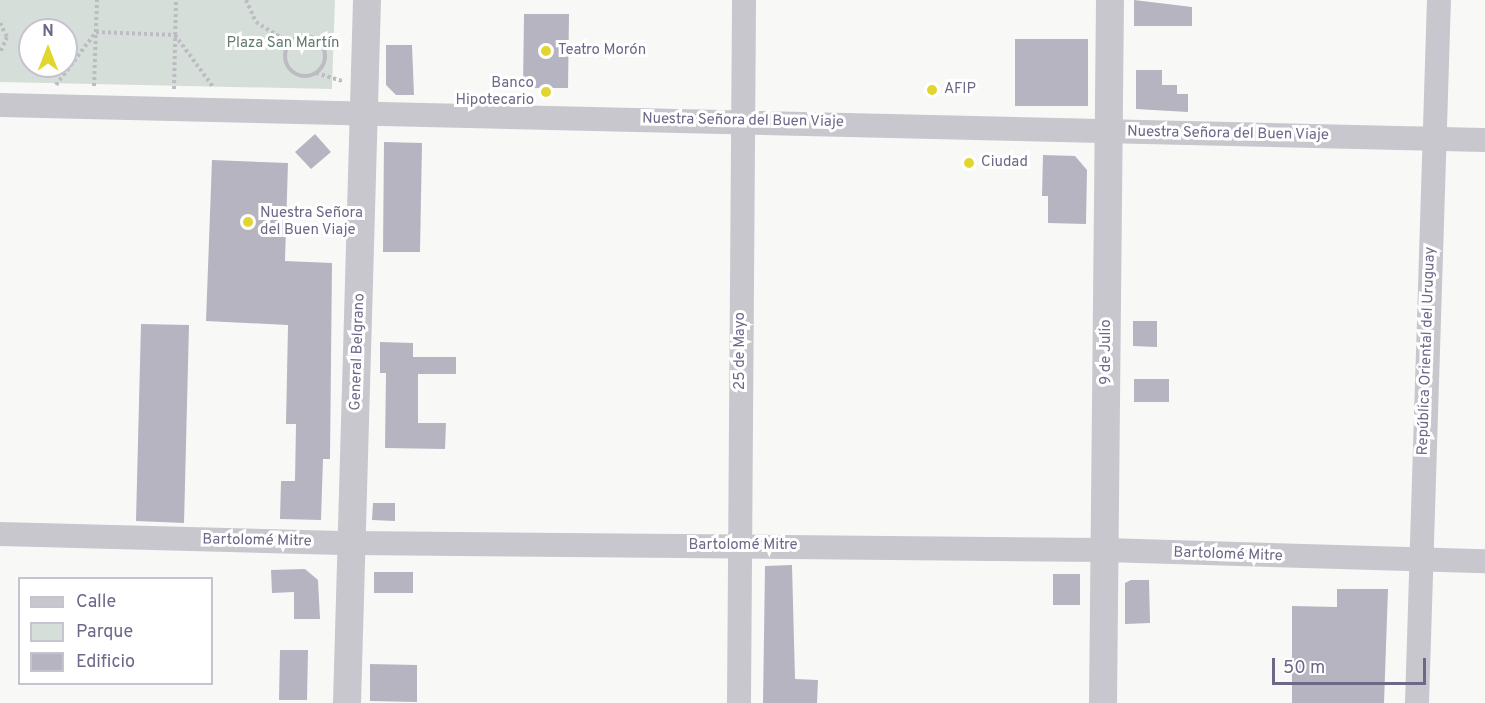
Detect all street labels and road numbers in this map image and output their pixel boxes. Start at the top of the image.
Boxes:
street label: Nuestra Señora del Buen Viaje [642,110,844,132]
street label: Nuestra Señora del Buen Viaje [1127,123,1329,145]
street label: República Oriental del Uruguay [1414,246,1440,456]
street label: General Belgrano [347,293,369,411]
street label: 25 de Mayo [732,312,750,390]
street label: 9 de Julio [1098,319,1116,385]
street label: Bartolomé Mitre [202,531,312,551]
street label: Bartolomé Mitre [688,537,798,555]
street label: Bartolomé Mitre [1173,544,1283,566]

